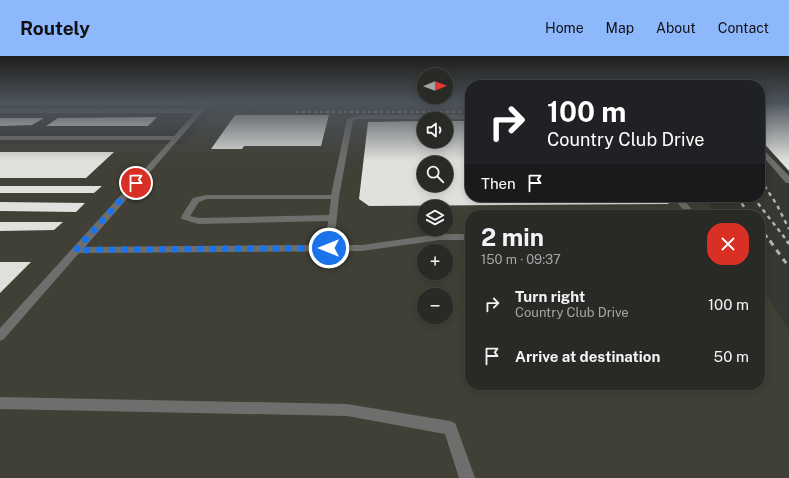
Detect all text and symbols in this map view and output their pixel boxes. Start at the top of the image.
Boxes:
text: Routely [20,17,90,39]
text: Home [545,20,584,36]
text: Map [606,20,634,36]
text: About [656,20,696,36]
text: Contact [718,20,769,36]
north arrow [417,68,453,104]
map controls [417,68,453,324]
text: 100 m [547,95,626,128]
icon: right [481,96,533,148]
button: sound [417,112,453,148]
text: Country Club Drive [547,129,704,150]
button: search [417,156,453,192]
pin [119,166,153,200]
icon: arrive [125,172,147,194]
icon: arrive [524,172,546,194]
text: Then [481,175,516,192]
button: layers [417,200,453,236]
text: 2 min [481,223,544,251]
button: close [707,223,749,265]
position arrow [308,227,350,269]
button: + [417,244,453,280]
text: 150 m · 09:37 [481,252,561,267]
button: − [417,288,453,324]
text: Turn right [515,288,585,305]
icon: right [481,293,503,315]
text: 100 m [708,296,749,313]
text: Country Club Drive [515,305,629,320]
icon: arrive [481,345,503,367]
text: Arrive at destination [515,348,660,365]
text: 50 m [714,348,749,365]

